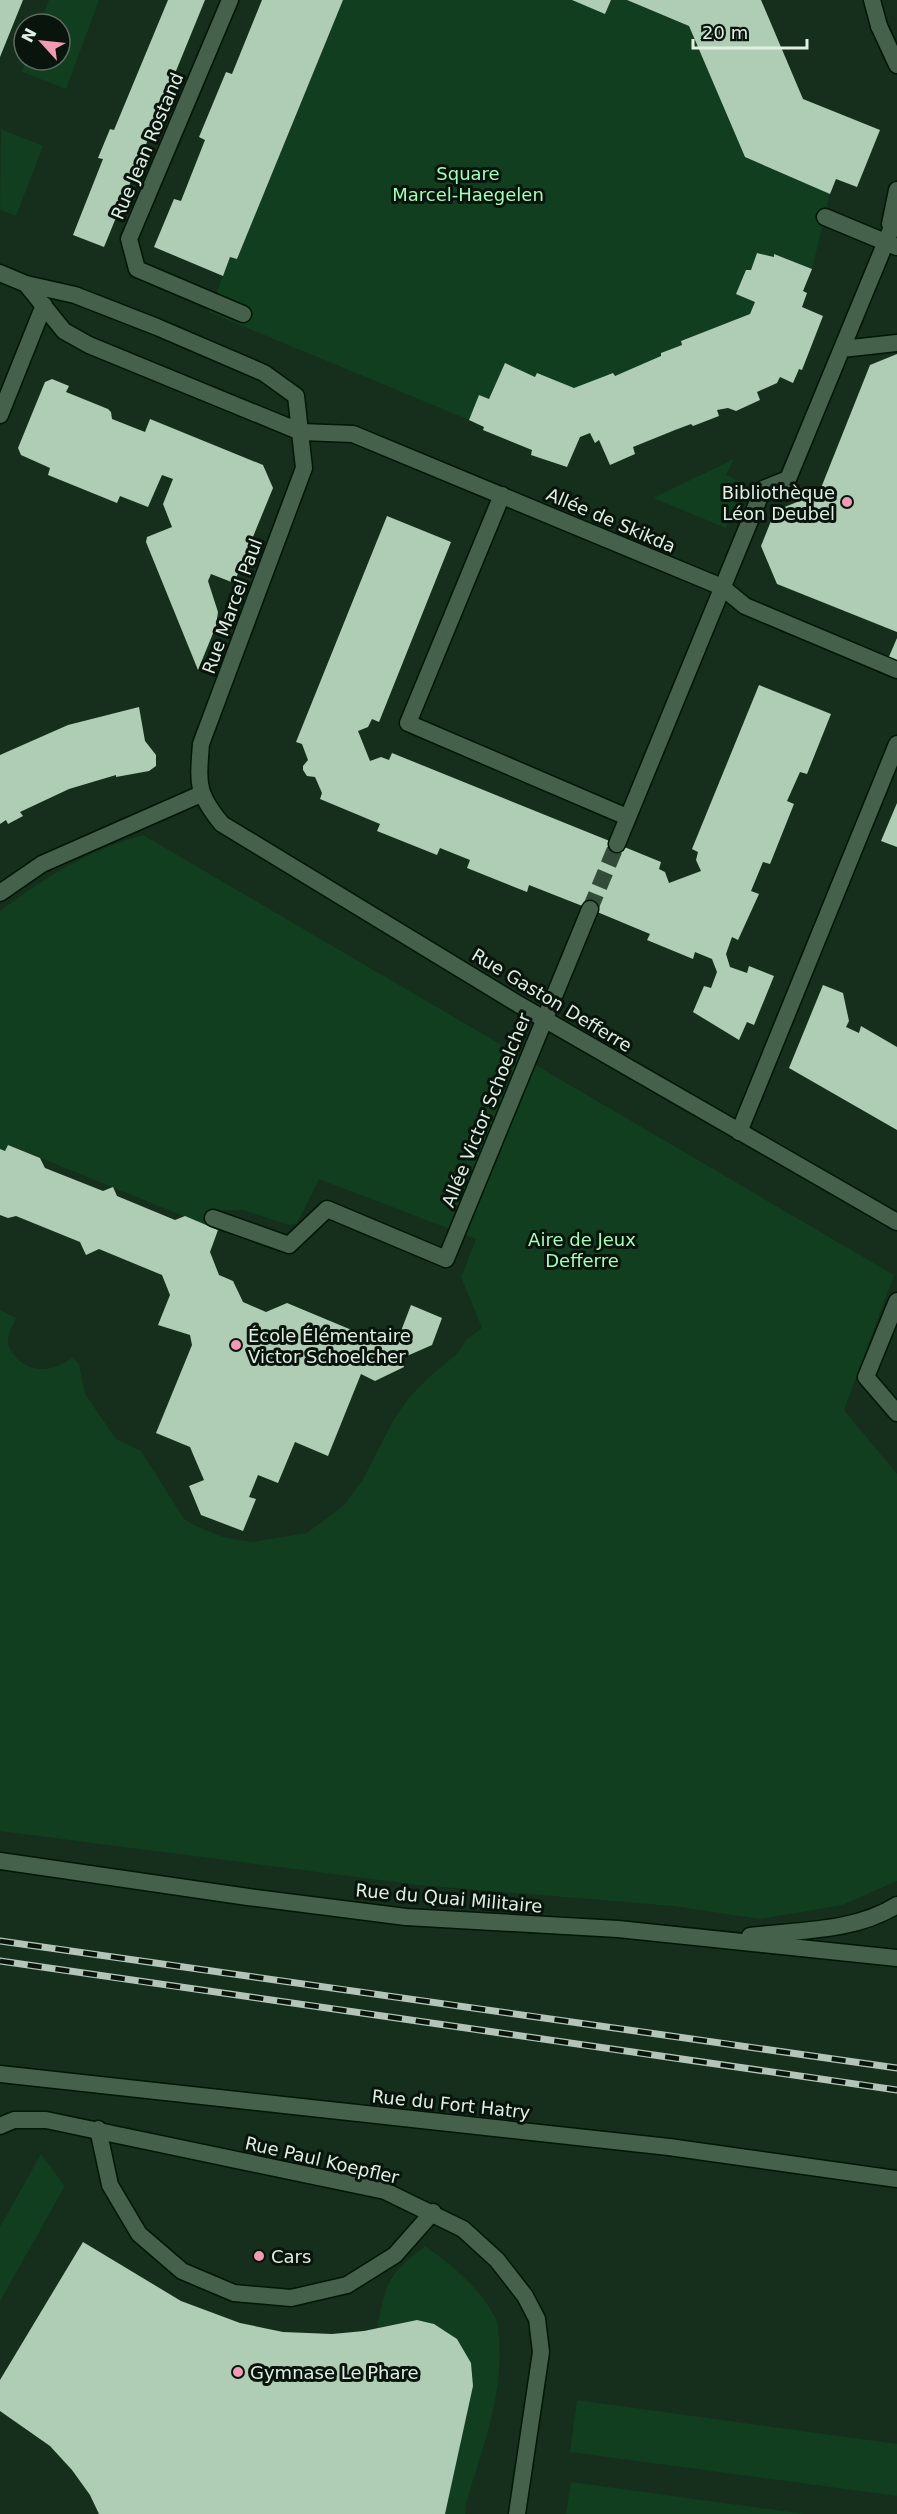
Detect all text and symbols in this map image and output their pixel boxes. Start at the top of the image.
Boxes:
north arrow [12,12,72,72]
scale bar [693,12,807,50]
text: 20 m [702,22,748,43]
text: N [18,25,41,46]
street label: Rue Jean Rostand [107,69,187,223]
park label: Square Marcel-Haegelen [392,163,544,205]
place label: Bibliothèque Léon Deubel [722,482,835,524]
street label: Allée de Skikda [543,483,679,557]
marker: Bibliothèque Léon Deubel [840,495,854,509]
street label: Rue Marcel Paul [198,535,266,677]
street label: Rue Gaston Defferre [468,944,636,1056]
street label: Allée Victor Schoelcher [437,1009,535,1210]
park label: Aire de Jeux Defferre [528,1229,636,1271]
place label: École Élémentaire Victor Schoelcher [248,1325,411,1367]
marker: École Élémentaire Victor Schoelcher [229,1338,243,1352]
street label: Rue du Quai Militaire [355,1879,543,1917]
street label: Rue du Fort Hatry [371,2085,532,2123]
street label: Rue Paul Koepfler [243,2132,402,2188]
place label: Cars [271,2246,311,2267]
marker: Cars [252,2249,266,2263]
place label: Gymnase Le Phare [250,2362,419,2383]
marker: Gymnase Le Phare [231,2365,245,2379]

